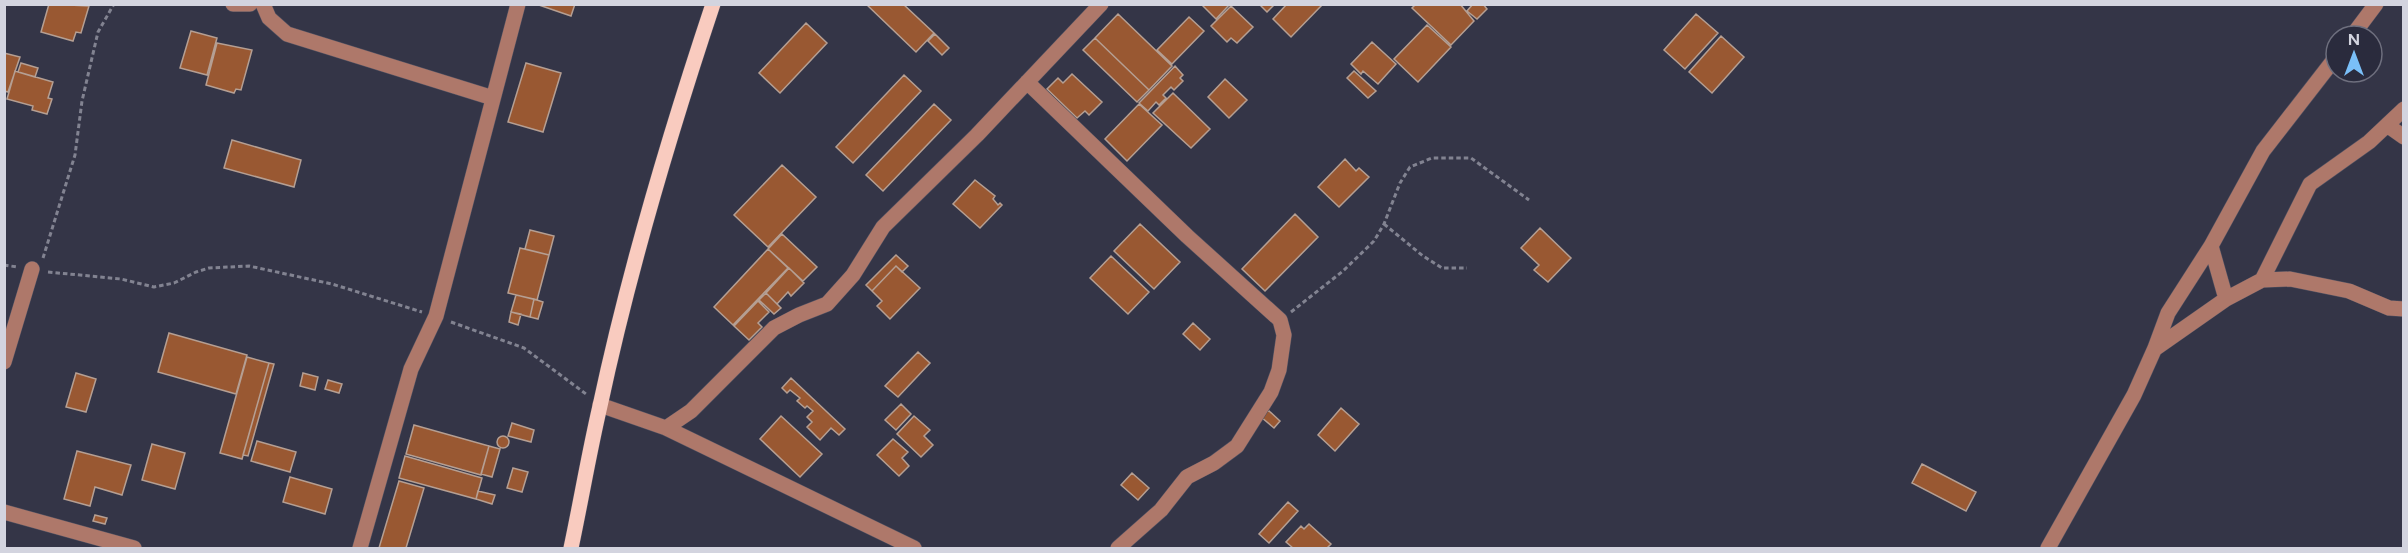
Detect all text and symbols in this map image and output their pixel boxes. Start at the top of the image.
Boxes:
north arrow [2324,24,2384,84]
text: N [2348,30,2360,49]

